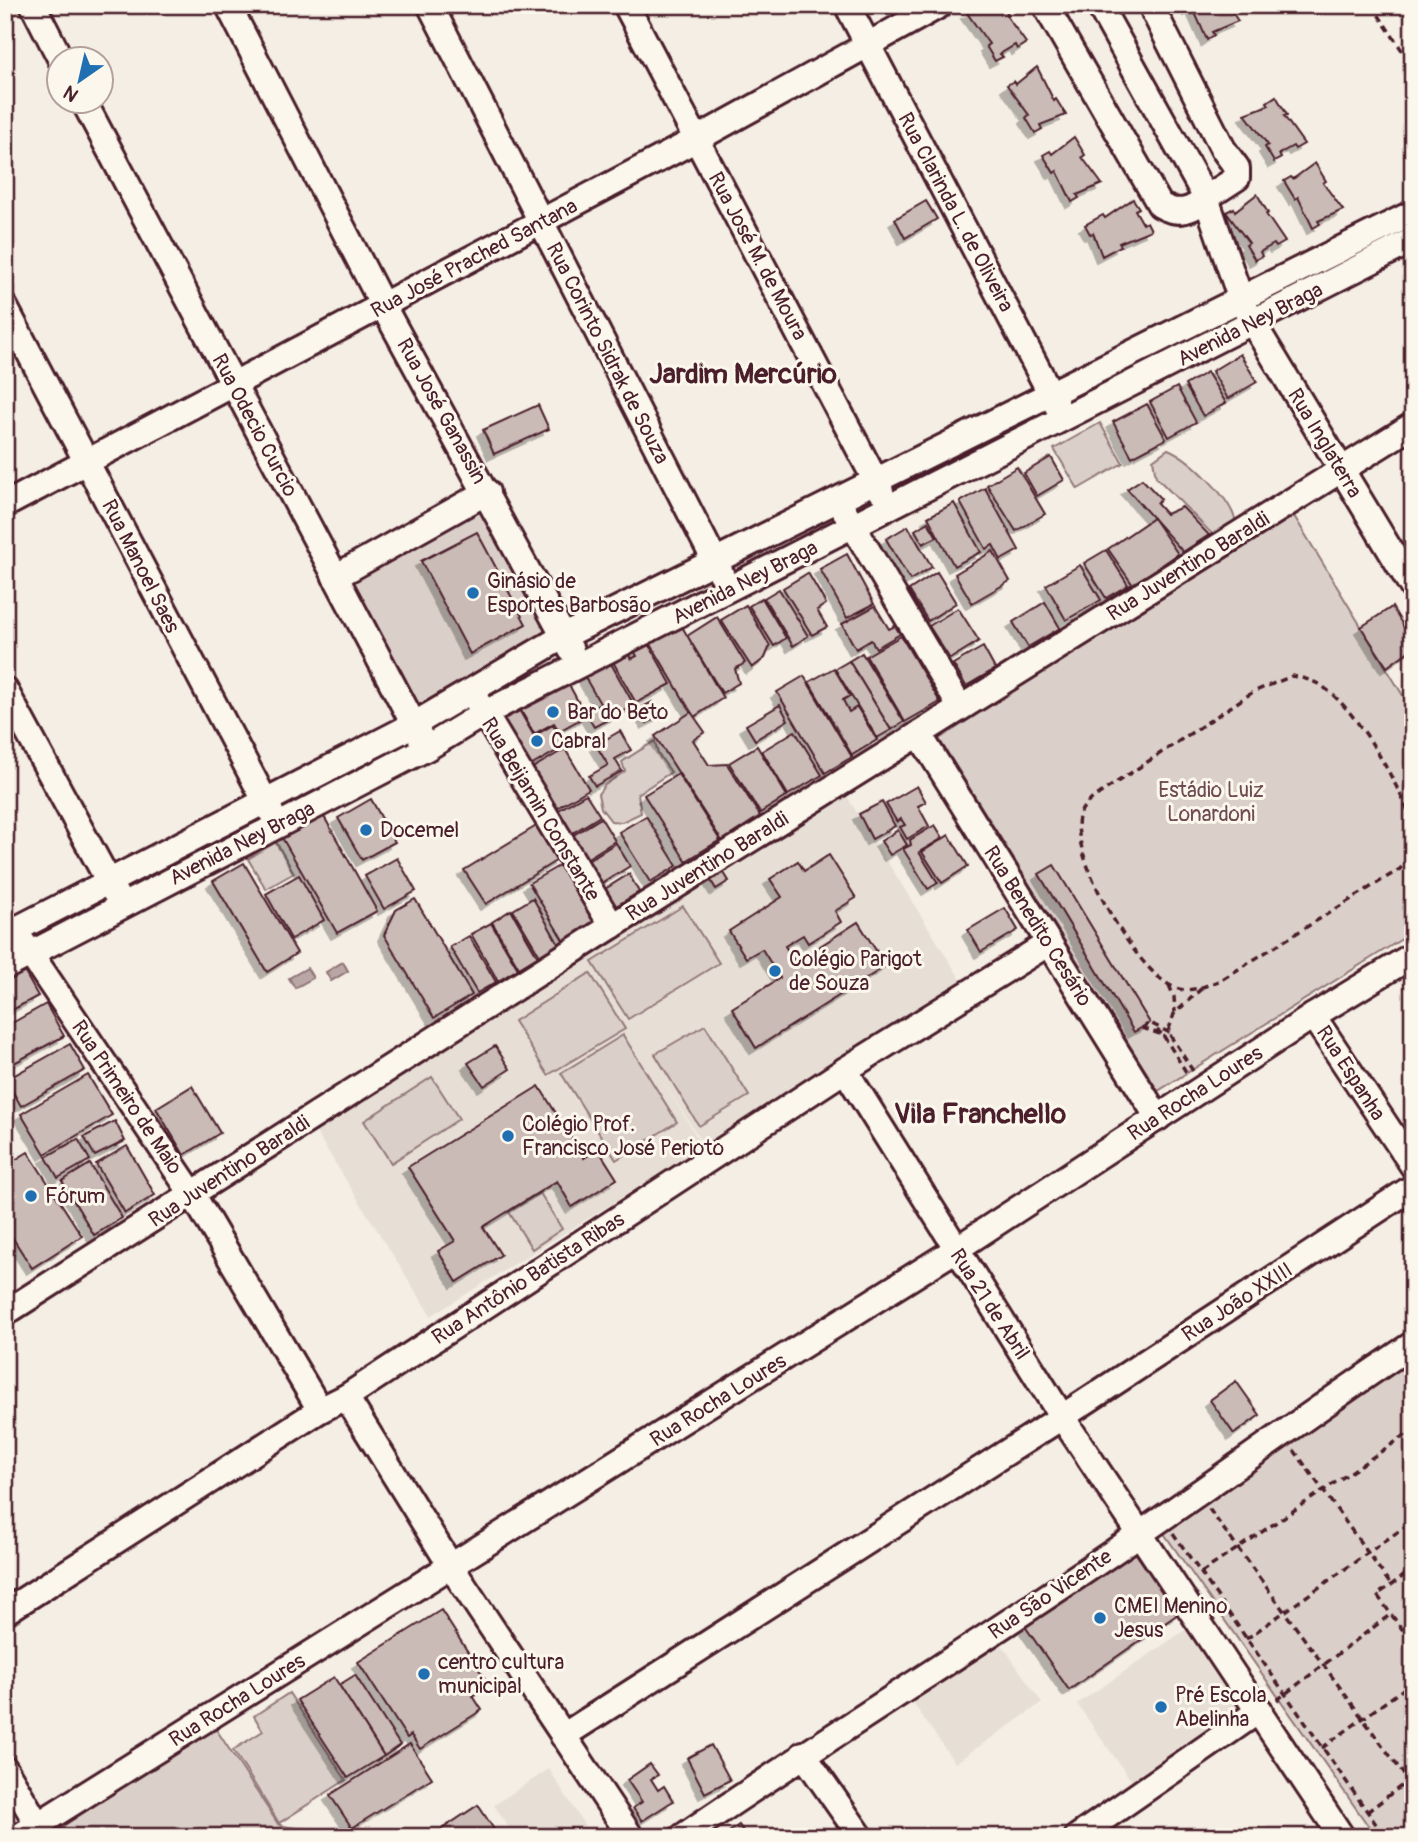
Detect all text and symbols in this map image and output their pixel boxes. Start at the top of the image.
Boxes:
north arrow [46,46,116,116]
text: N [59,80,83,107]
street label: Rua Clarinda L. de Oliveira [891,108,1020,317]
street label: Rua José M. de Moura [702,167,813,345]
street label: Rua José Prached Santana [366,193,582,324]
street label: Rua Corinto Sidrak de Souza [540,238,675,469]
street label: Avenida Ney Braga [1173,276,1327,373]
street label: Rua José Ganassin [390,334,493,489]
street label: Rua Odecio Curcio [206,349,304,501]
district label: Jardim Mercúrio [649,357,837,392]
street label: Rua Inglaterra [1281,384,1368,503]
street label: Rua Manoel Saes [95,495,186,638]
street label: Rua Juventino Baraldi [1102,505,1275,627]
street label: Avenida Ney Braga [668,534,822,631]
place label: Ginásio de Esportes Barbosão [487,568,651,619]
marker: Ginásio de Esportes Barbosão [465,585,481,601]
place label: Bar do Beto [567,699,668,726]
marker: Bar do Beto [545,704,561,720]
street label: Rua Beijamin Constante [475,712,606,907]
place label: Cabral [551,728,606,755]
marker: Cabral [529,733,545,749]
park label: Estádio Luiz Lonardoni [1158,777,1264,828]
street label: Avenida Ney Braga [165,795,319,892]
street label: Rua Juventino Baraldi [621,805,794,927]
place label: Docemel [380,817,459,844]
marker: Docemel [358,822,374,838]
street label: Rua Benedito Cesário [977,841,1098,1012]
place label: Colégio Parigot de Souza [789,946,922,997]
marker: Colégio Parigot de Souza [767,963,783,979]
street label: Rua Primeiro de Maio [65,1015,188,1179]
street label: Rua Espanha [1310,1021,1391,1126]
street label: Rua Rocha Loures [1123,1039,1268,1147]
district label: Vila Franchello [894,1097,1066,1132]
street label: Rua Juventino Baraldi [144,1109,315,1234]
place label: Colégio Prof. Francisco José Perioto [522,1111,724,1162]
marker: Colégio Prof. Francisco José Perioto [500,1128,516,1144]
place label: Fórum [45,1183,105,1210]
marker: Fórum [23,1188,39,1204]
street label: Rua Antônio Batista Ribas [427,1206,630,1351]
street label: Rua 21 de Abril [944,1244,1036,1365]
street label: Rua João XXIII [1177,1257,1298,1348]
street label: Rua Rocha Loures [645,1347,792,1453]
street label: Rua São Vicente [983,1543,1118,1646]
place label: CMEI Menino Jesus [1114,1593,1228,1644]
marker: CMEI Menino Jesus [1092,1610,1108,1626]
street label: Rua Rocha Loures [164,1647,311,1753]
place label: centro cultura municipal [438,1649,564,1700]
marker: centro cultura municipal [416,1666,432,1682]
place label: Pré Escola Abelinha [1175,1682,1266,1733]
marker: Pré Escola Abelinha [1153,1699,1169,1715]

